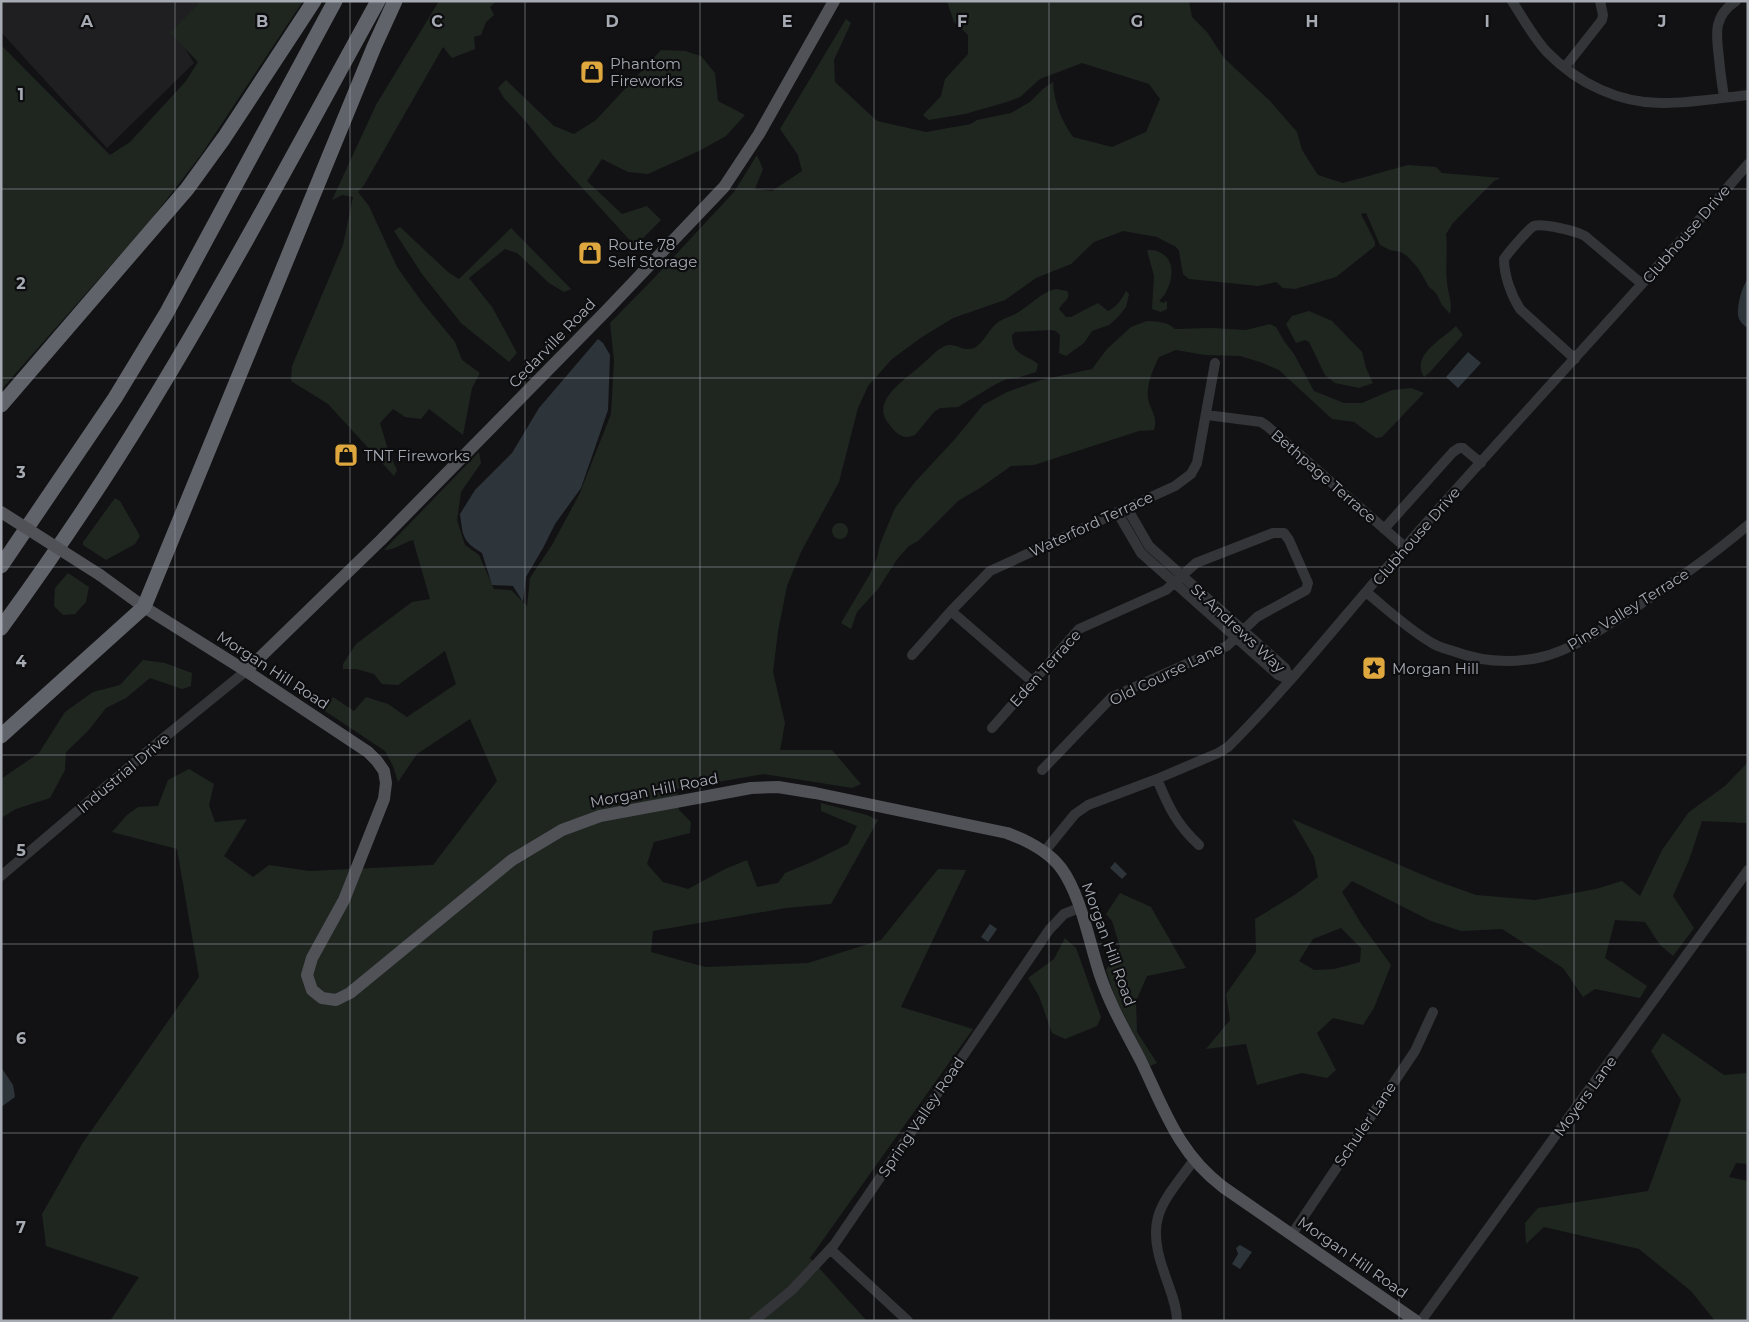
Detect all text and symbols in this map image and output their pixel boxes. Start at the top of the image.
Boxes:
text: A [80,12,94,31]
text: B [256,12,268,31]
text: C [431,12,443,31]
text: D [605,12,619,31]
text: E [782,12,792,31]
text: F [957,12,967,31]
text: G [1131,12,1143,31]
text: H [1306,12,1318,31]
text: I [1484,12,1490,31]
text: J [1657,12,1666,31]
place label: Phantom Fireworks [610,54,683,90]
shop icon: Phantom Fireworks [579,59,605,85]
text: 1 [18,85,24,104]
street label: Clubhouse Drive [1638,181,1734,287]
place label: Route 78 Self Storage [608,235,697,271]
shop icon: Route 78 Self Storage [577,240,603,266]
text: 2 [16,274,26,293]
street label: Cedarville Road [505,294,599,392]
street label: Bethpage Terrace [1267,425,1381,527]
shop icon: TNT Fireworks [333,442,359,468]
place label: TNT Fireworks [364,446,470,465]
text: 3 [15,463,26,482]
street label: Clubhouse Drive [1368,483,1464,589]
street label: Waterford Terrace [1026,487,1156,561]
street label: Pine Valley Terrace [1564,564,1692,654]
street label: St Andrews Way [1187,579,1290,677]
street label: Eden Terrace [1005,625,1085,711]
street label: Morgan Hill Road [213,627,333,713]
street label: Old Course Lane [1106,638,1226,710]
text: 4 [15,652,27,671]
place icon: Morgan Hill [1361,655,1387,681]
place label: Morgan Hill [1392,659,1479,678]
street label: Industrial Drive [73,729,173,817]
street label: Morgan Hill Road [588,768,720,812]
text: 5 [16,841,26,860]
street label: Morgan Hill Road [1078,880,1140,1008]
text: 6 [16,1029,26,1048]
street label: Moyers Lane [1550,1052,1620,1140]
street label: Spring Valley Road [874,1053,968,1181]
street label: Schuler Lane [1330,1078,1400,1170]
street label: Morgan Hill Road [1294,1212,1412,1302]
text: 7 [16,1218,26,1237]

